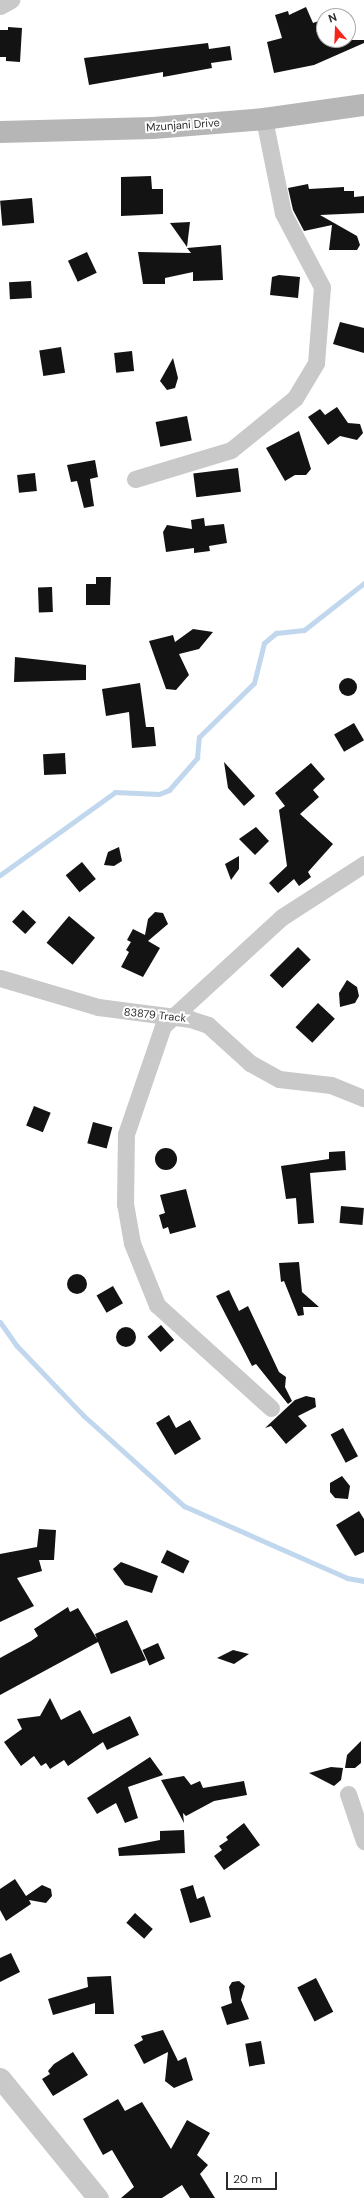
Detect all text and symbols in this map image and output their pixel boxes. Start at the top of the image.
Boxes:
north arrow [316,8,356,48]
text: N [326,10,338,26]
street label: Mzunjani Drive [146,116,220,134]
street label: 83879 Track [123,1005,187,1025]
scale bar [228,2164,279,2190]
text: 20 m [233,2171,262,2187]

